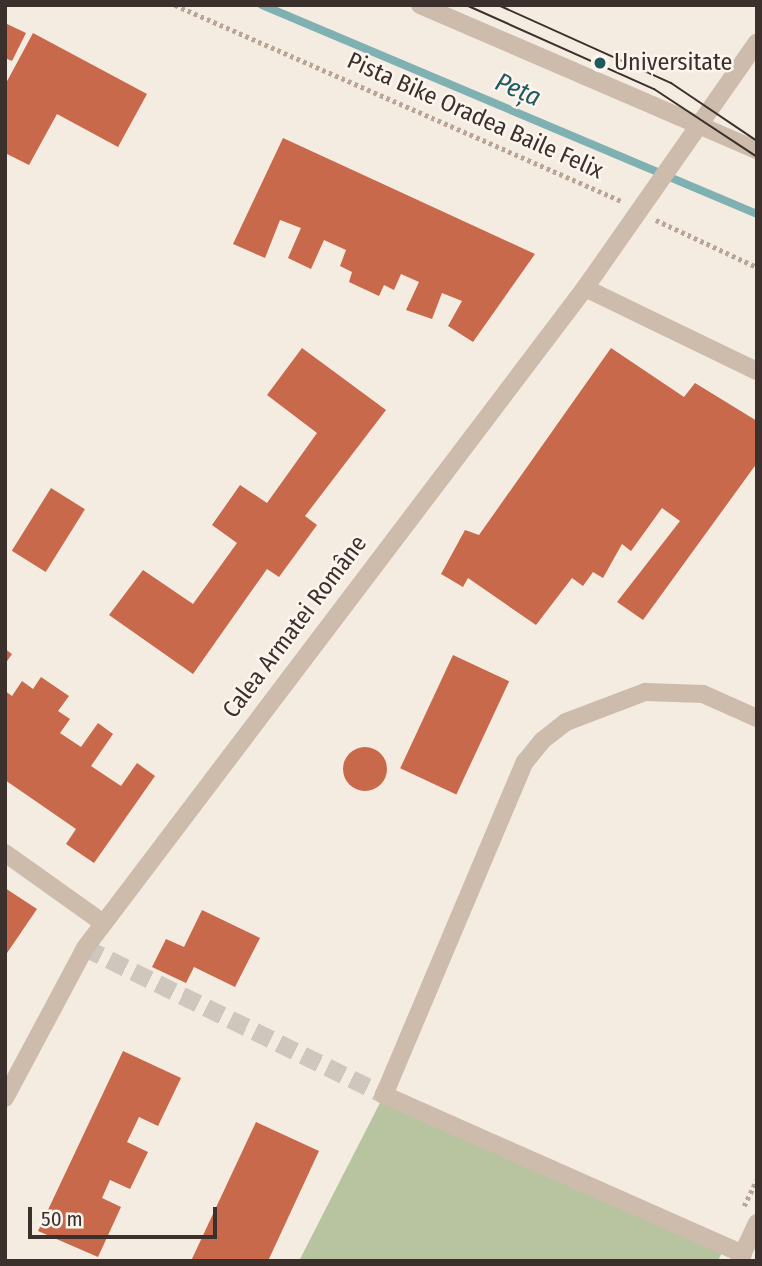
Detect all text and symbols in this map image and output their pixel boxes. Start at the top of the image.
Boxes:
street label: Pista Bike Oradea Baile Felix [343,47,607,185]
place label: Universitate [614,49,732,77]
marker: Universitate [592,55,608,71]
water label: Peța [491,67,545,113]
street label: Calea Armatei Române [217,530,373,724]
scale bar [32,1192,220,1236]
text: 50 m [41,1206,83,1232]

